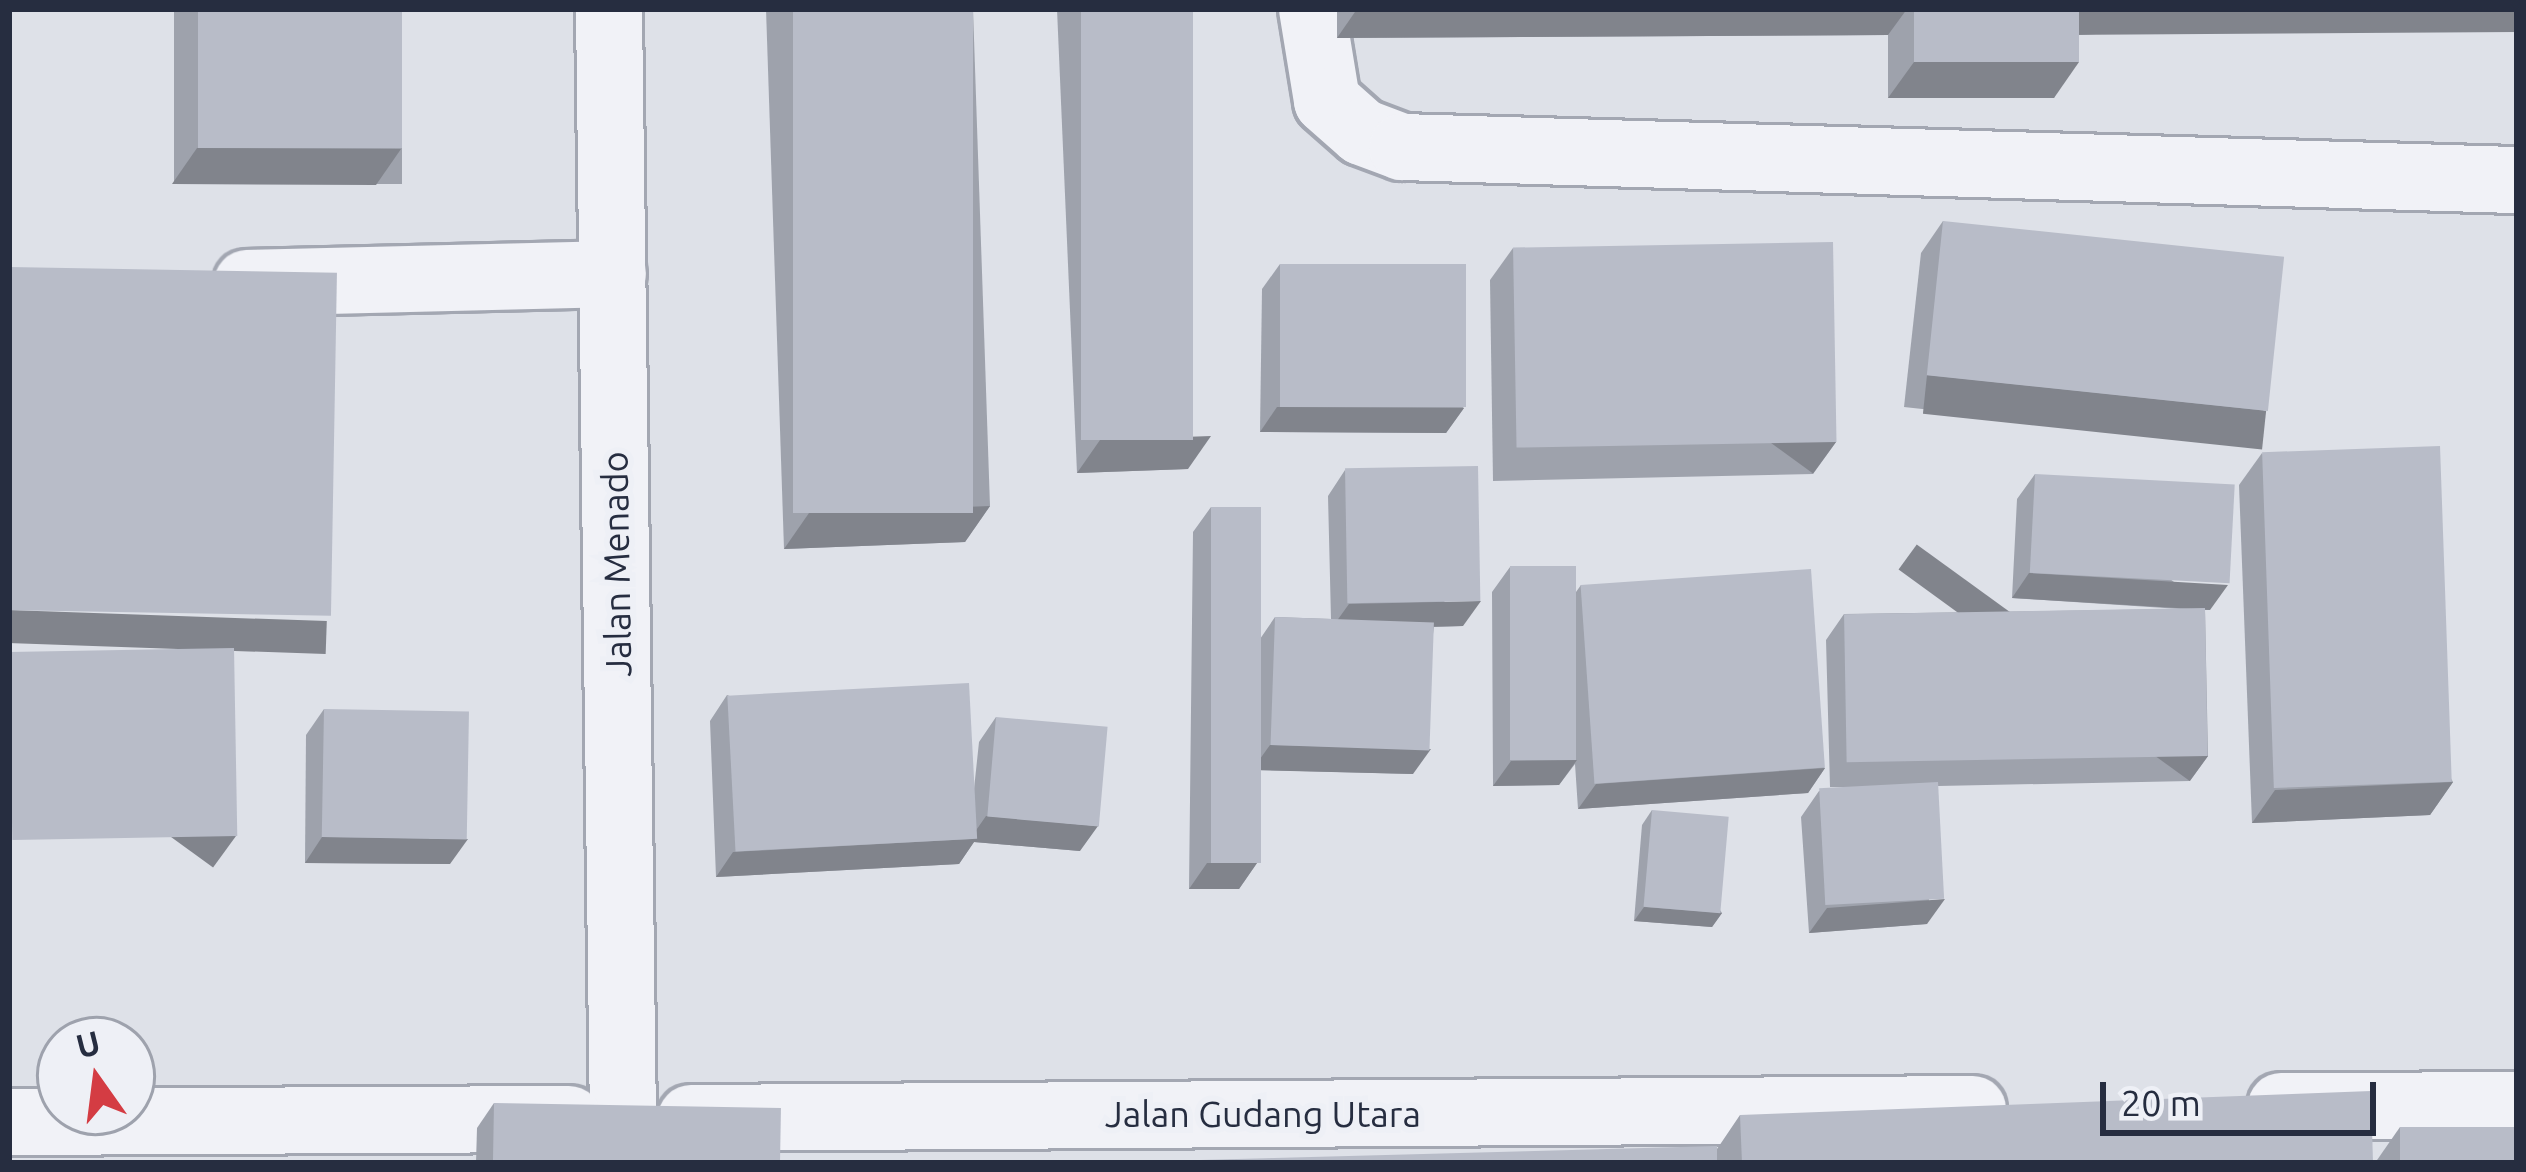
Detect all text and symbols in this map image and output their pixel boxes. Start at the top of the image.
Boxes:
street label: Jalan Menado [592,451,640,677]
north arrow [36,1016,156,1136]
text: U [72,1023,104,1064]
scale bar [2106,1058,2382,1132]
text: 20 m [2121,1082,2201,1123]
street label: Jalan Gudang Utara [1105,1092,1421,1136]

